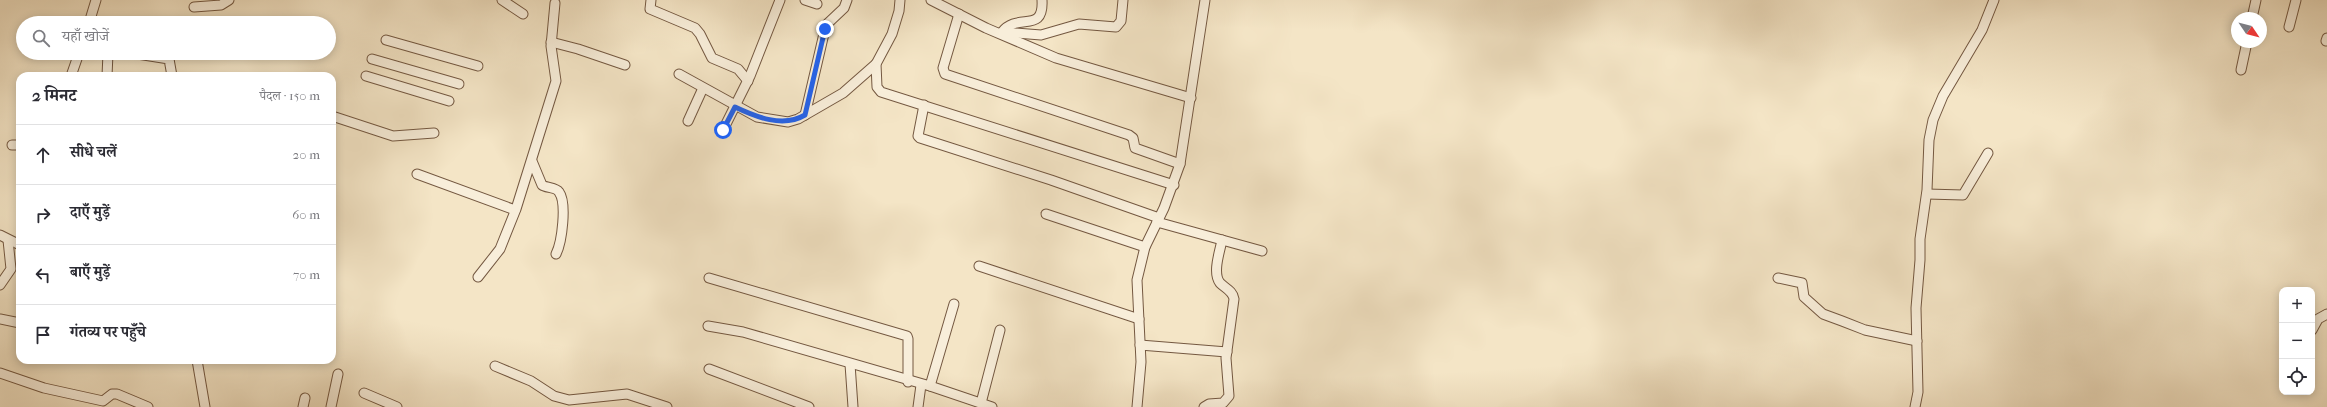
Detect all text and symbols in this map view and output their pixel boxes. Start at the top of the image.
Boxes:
north arrow [2231,12,2267,48]
search box [16,16,336,60]
route end [816,20,834,38]
icon: search [30,27,52,49]
text: यहाँ खोजें [62,27,109,45]
text: 2 मिनट [32,85,77,105]
text: पैदल · 150 m [260,88,320,103]
route start [714,121,732,139]
text: सीधे चलें [70,143,117,161]
icon: ahead [32,144,54,166]
text: 20 m [293,147,320,162]
text: दाएँ मुड़ें [70,203,110,221]
icon: right [32,204,54,226]
text: 60 m [292,207,320,222]
text: बाएँ मुड़ें [70,263,110,281]
icon: left [32,264,54,286]
text: 70 m [293,267,320,282]
map controls [2279,287,2315,395]
button: + [2279,287,2315,323]
text: गंतव्य पर पहुँचे [70,323,146,341]
button: − [2279,323,2315,359]
icon: arrive [32,324,54,346]
button: locate [2279,359,2315,395]

